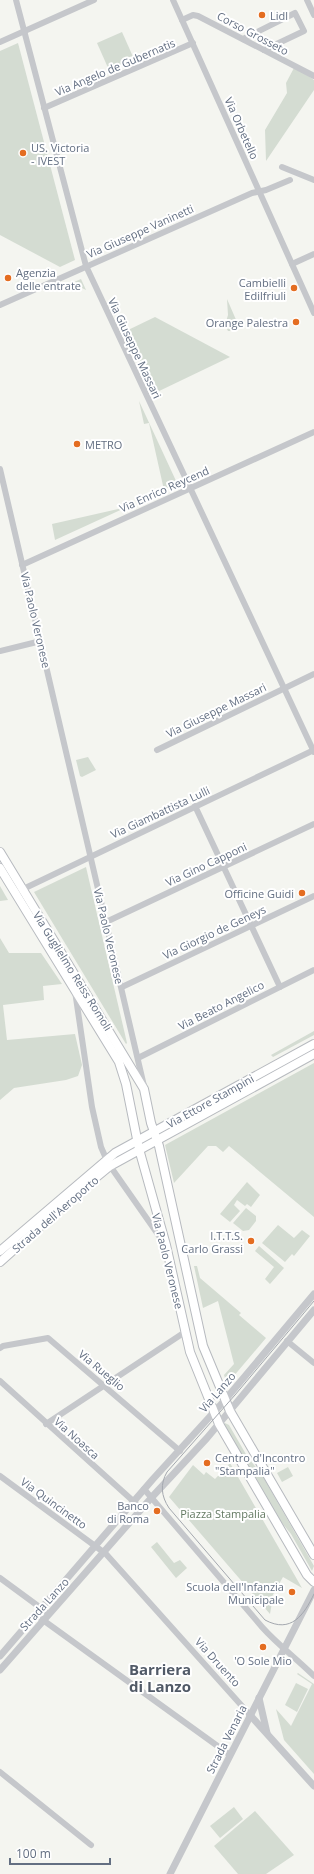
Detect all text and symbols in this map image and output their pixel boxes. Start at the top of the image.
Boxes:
street label: Corso Grosseto [215,8,292,58]
place label: Lidl [270,8,288,23]
marker: Lidl [257,10,267,20]
street label: Via Angelo de Gubernatis [53,35,177,99]
street label: Via Orbetello [222,95,263,162]
place label: US. Victoria - IVEST [31,140,89,168]
marker: US. Victoria - IVEST [18,148,28,158]
street label: Via Giuseppe Vaninetti [84,201,196,261]
place label: Agenzia delle entrate [16,265,81,293]
marker: Agenzia delle entrate [3,273,13,283]
place label: Cambielli Edilfriuli [239,275,286,303]
marker: Cambielli Edilfriuli [289,283,299,293]
street label: Via Giuseppe Massari [105,295,165,401]
place label: Orange Palestra [206,315,288,330]
marker: Orange Palestra [291,317,301,327]
place label: METRO [85,437,122,452]
marker: METRO [72,439,82,449]
street label: Via Enrico Reycend [117,463,211,515]
street label: Via Paolo Veronese [18,571,54,669]
street label: Via Giuseppe Massari [163,679,269,741]
street label: Via Giambattista Lulli [108,782,212,842]
street label: Via Gino Capponi [163,839,249,889]
place label: Officine Guidi [224,886,294,901]
street label: Via Paolo Veronese [91,887,127,985]
marker: Officine Guidi [297,888,307,898]
street label: Via Giorgio de Geneys [160,902,268,962]
street label: Via Guglielmo Reiss Romoli [30,908,116,1034]
street label: Via Beato Angelico [176,977,267,1033]
street label: Via Ettore Stampini [164,1071,256,1131]
street label: Strada dell'Aeroporto [9,1172,102,1256]
street label: Via Paolo Veronese [149,1212,187,1310]
place label: I.T.T.S. Carlo Grassi [181,1228,243,1256]
marker: I.T.T.S. Carlo Grassi [246,1236,256,1246]
street label: Via Rueglio [76,1346,129,1394]
street label: Via Lanzo [195,1368,239,1415]
street label: Via Noasca [51,1414,103,1462]
place label: Centro d'Incontro "Stampalia" [215,1450,306,1478]
marker: Centro d'Incontro "Stampalia" [202,1458,212,1468]
street label: Via Quincinetto [18,1474,90,1532]
place label: Banco di Roma [107,1498,149,1526]
marker: Banco di Roma [152,1506,162,1516]
park label: Piazza Stampalia [180,1506,266,1521]
street label: Strada Lanzo [16,1574,72,1634]
place label: Scuola dell'Infanzia Municipale [186,1579,284,1607]
marker: Scuola dell'Infanzia Municipale [287,1587,297,1597]
street label: Via Druento [192,1634,244,1690]
marker: 'O Sole Mio [258,1642,268,1652]
place label: 'O Sole Mio [234,1653,292,1668]
district label: Barriera di Lanzo [129,1659,191,1696]
street label: Strada Venaria [202,1702,250,1776]
scale bar [10,1840,110,1866]
text: 100 m [16,1845,51,1862]

